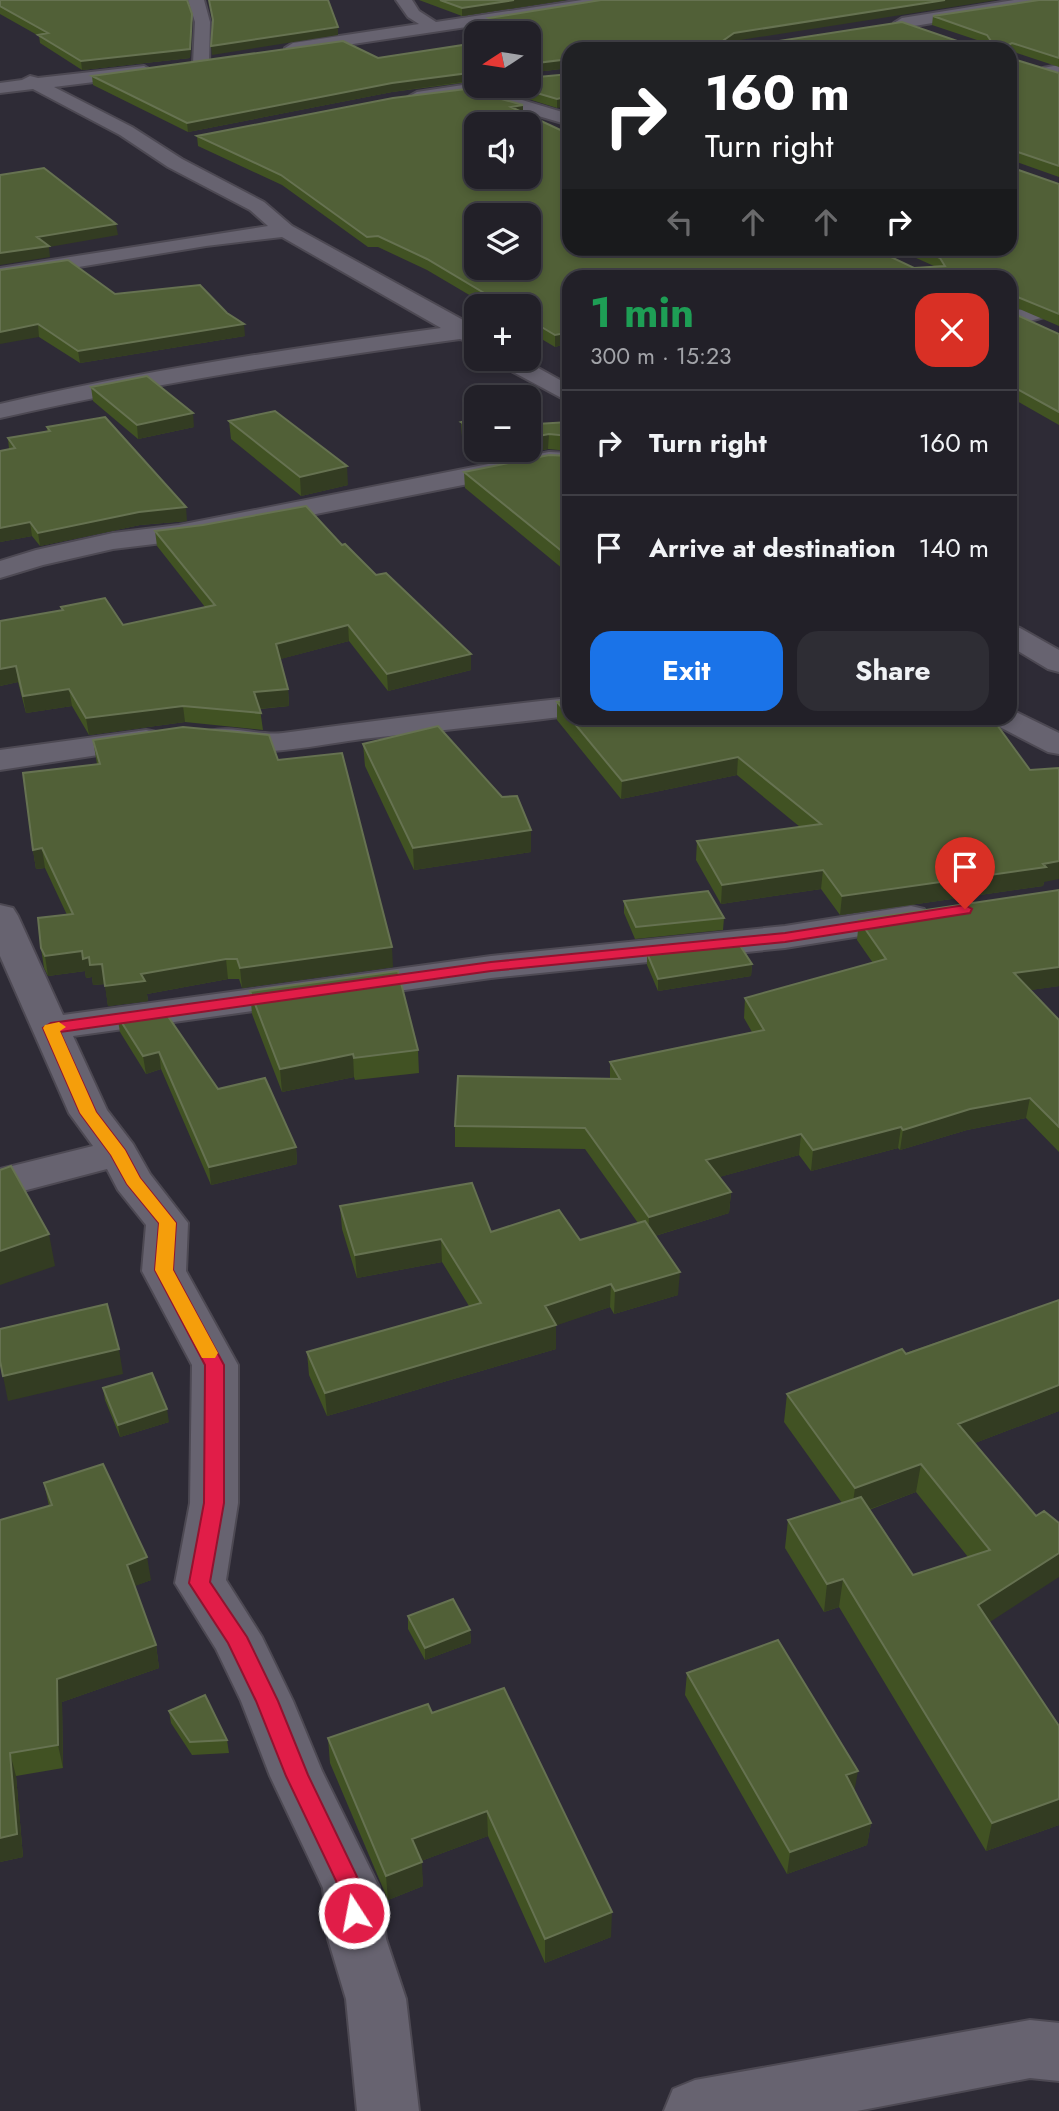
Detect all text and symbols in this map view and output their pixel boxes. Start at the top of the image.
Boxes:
north arrow [464,21,541,98]
map controls [464,21,541,462]
text: 160 m [705,58,850,128]
icon: right [590,70,681,161]
button: sound [464,112,541,189]
text: Turn right [705,123,834,169]
button: layers [464,203,541,280]
icon: left [661,203,699,241]
icon: ahead [734,203,772,241]
icon: ahead [807,203,845,241]
icon: right [880,203,918,241]
text: 1 min [590,282,694,343]
button: close [915,293,989,367]
button: + [464,294,541,371]
text: 300 m · 15:23 [590,339,732,373]
button: − [464,385,541,462]
icon: right [590,424,628,462]
text: Turn right [649,424,767,462]
text: 160 m [919,424,989,462]
icon: arrive [590,529,628,567]
text: Arrive at destination [649,529,896,567]
text: 140 m [918,529,989,567]
button: Exit [590,631,783,711]
button: Share [797,631,989,711]
pin [935,837,995,909]
icon: arrive [946,848,984,886]
position arrow [317,1876,391,1950]

